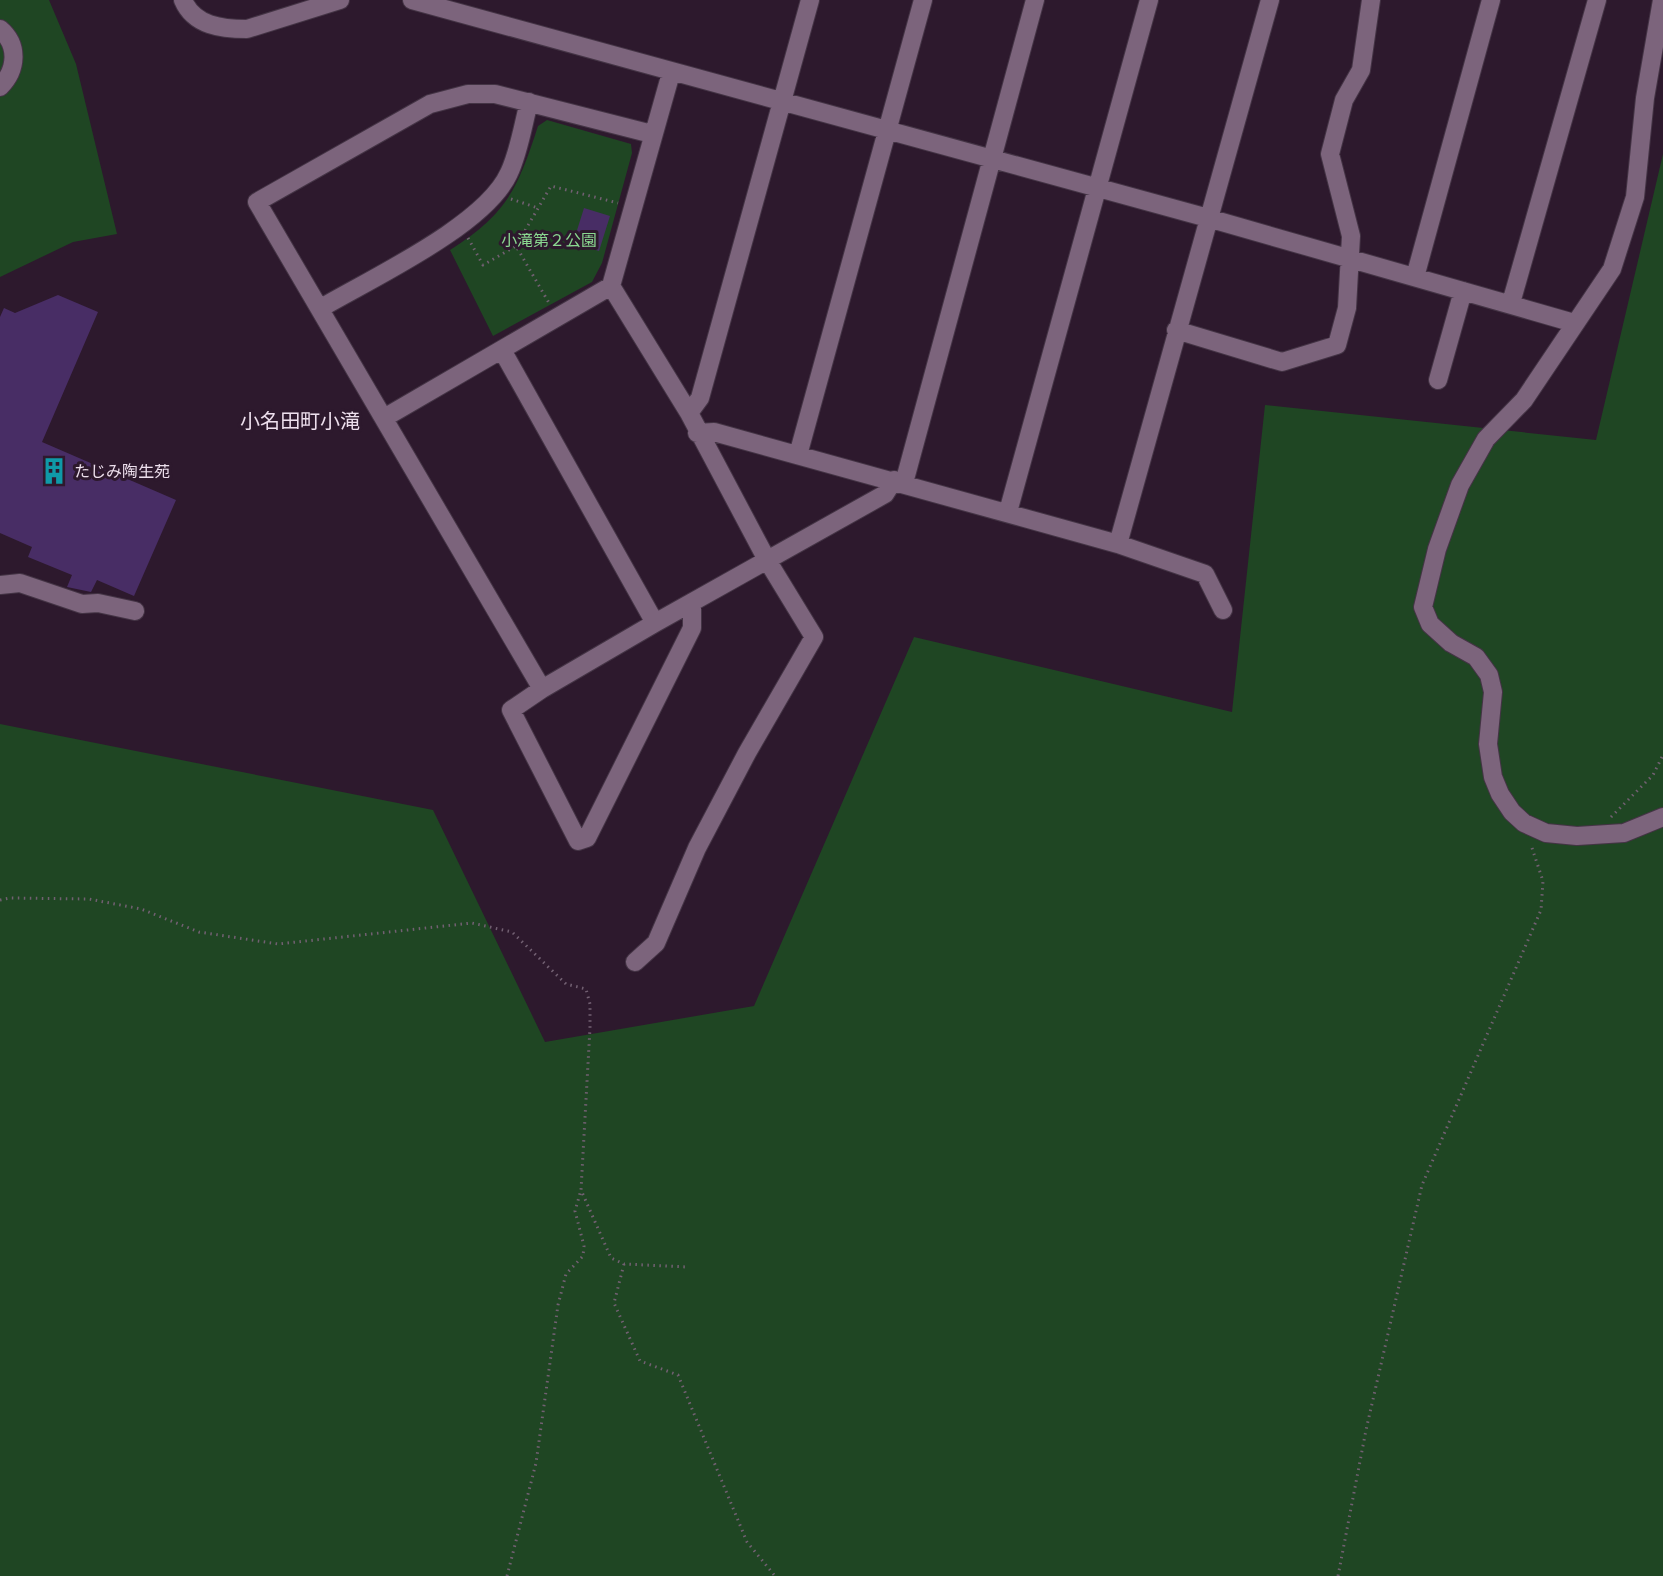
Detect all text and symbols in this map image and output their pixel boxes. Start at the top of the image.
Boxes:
park label: 小滝第２公園 [501,229,597,251]
district label: 小名田町小滝 [240,407,360,434]
building icon: たじみ陶生苑 [39,456,69,486]
place label: たじみ陶生苑 [74,460,170,482]

